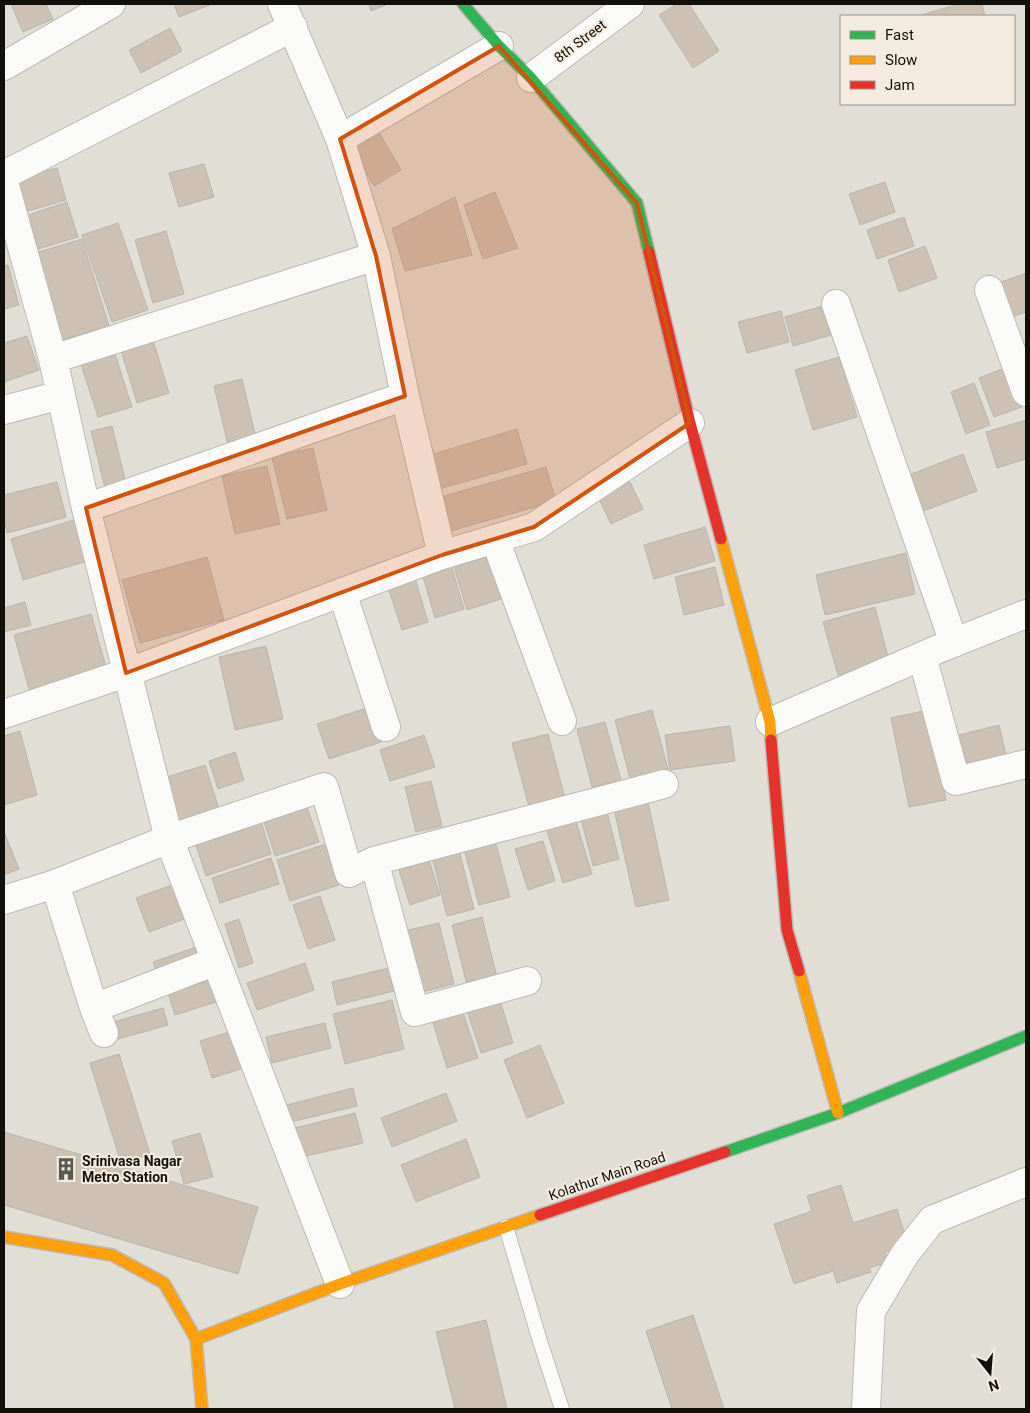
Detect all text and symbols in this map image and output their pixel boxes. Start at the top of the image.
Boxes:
legend [840,15,1015,105]
street label: 8th Street [551,16,609,66]
text: Fast [885,26,914,44]
text: Slow [885,51,917,69]
text: Jam [885,76,915,94]
street label: Kolathur Main Road [547,1149,667,1203]
place label: Srinivasa Nagar Metro Station [82,1153,182,1185]
building icon: Srinivasa Nagar Metro Station [53,1156,79,1182]
north arrow [965,1348,1015,1398]
text: N [987,1376,1001,1395]

